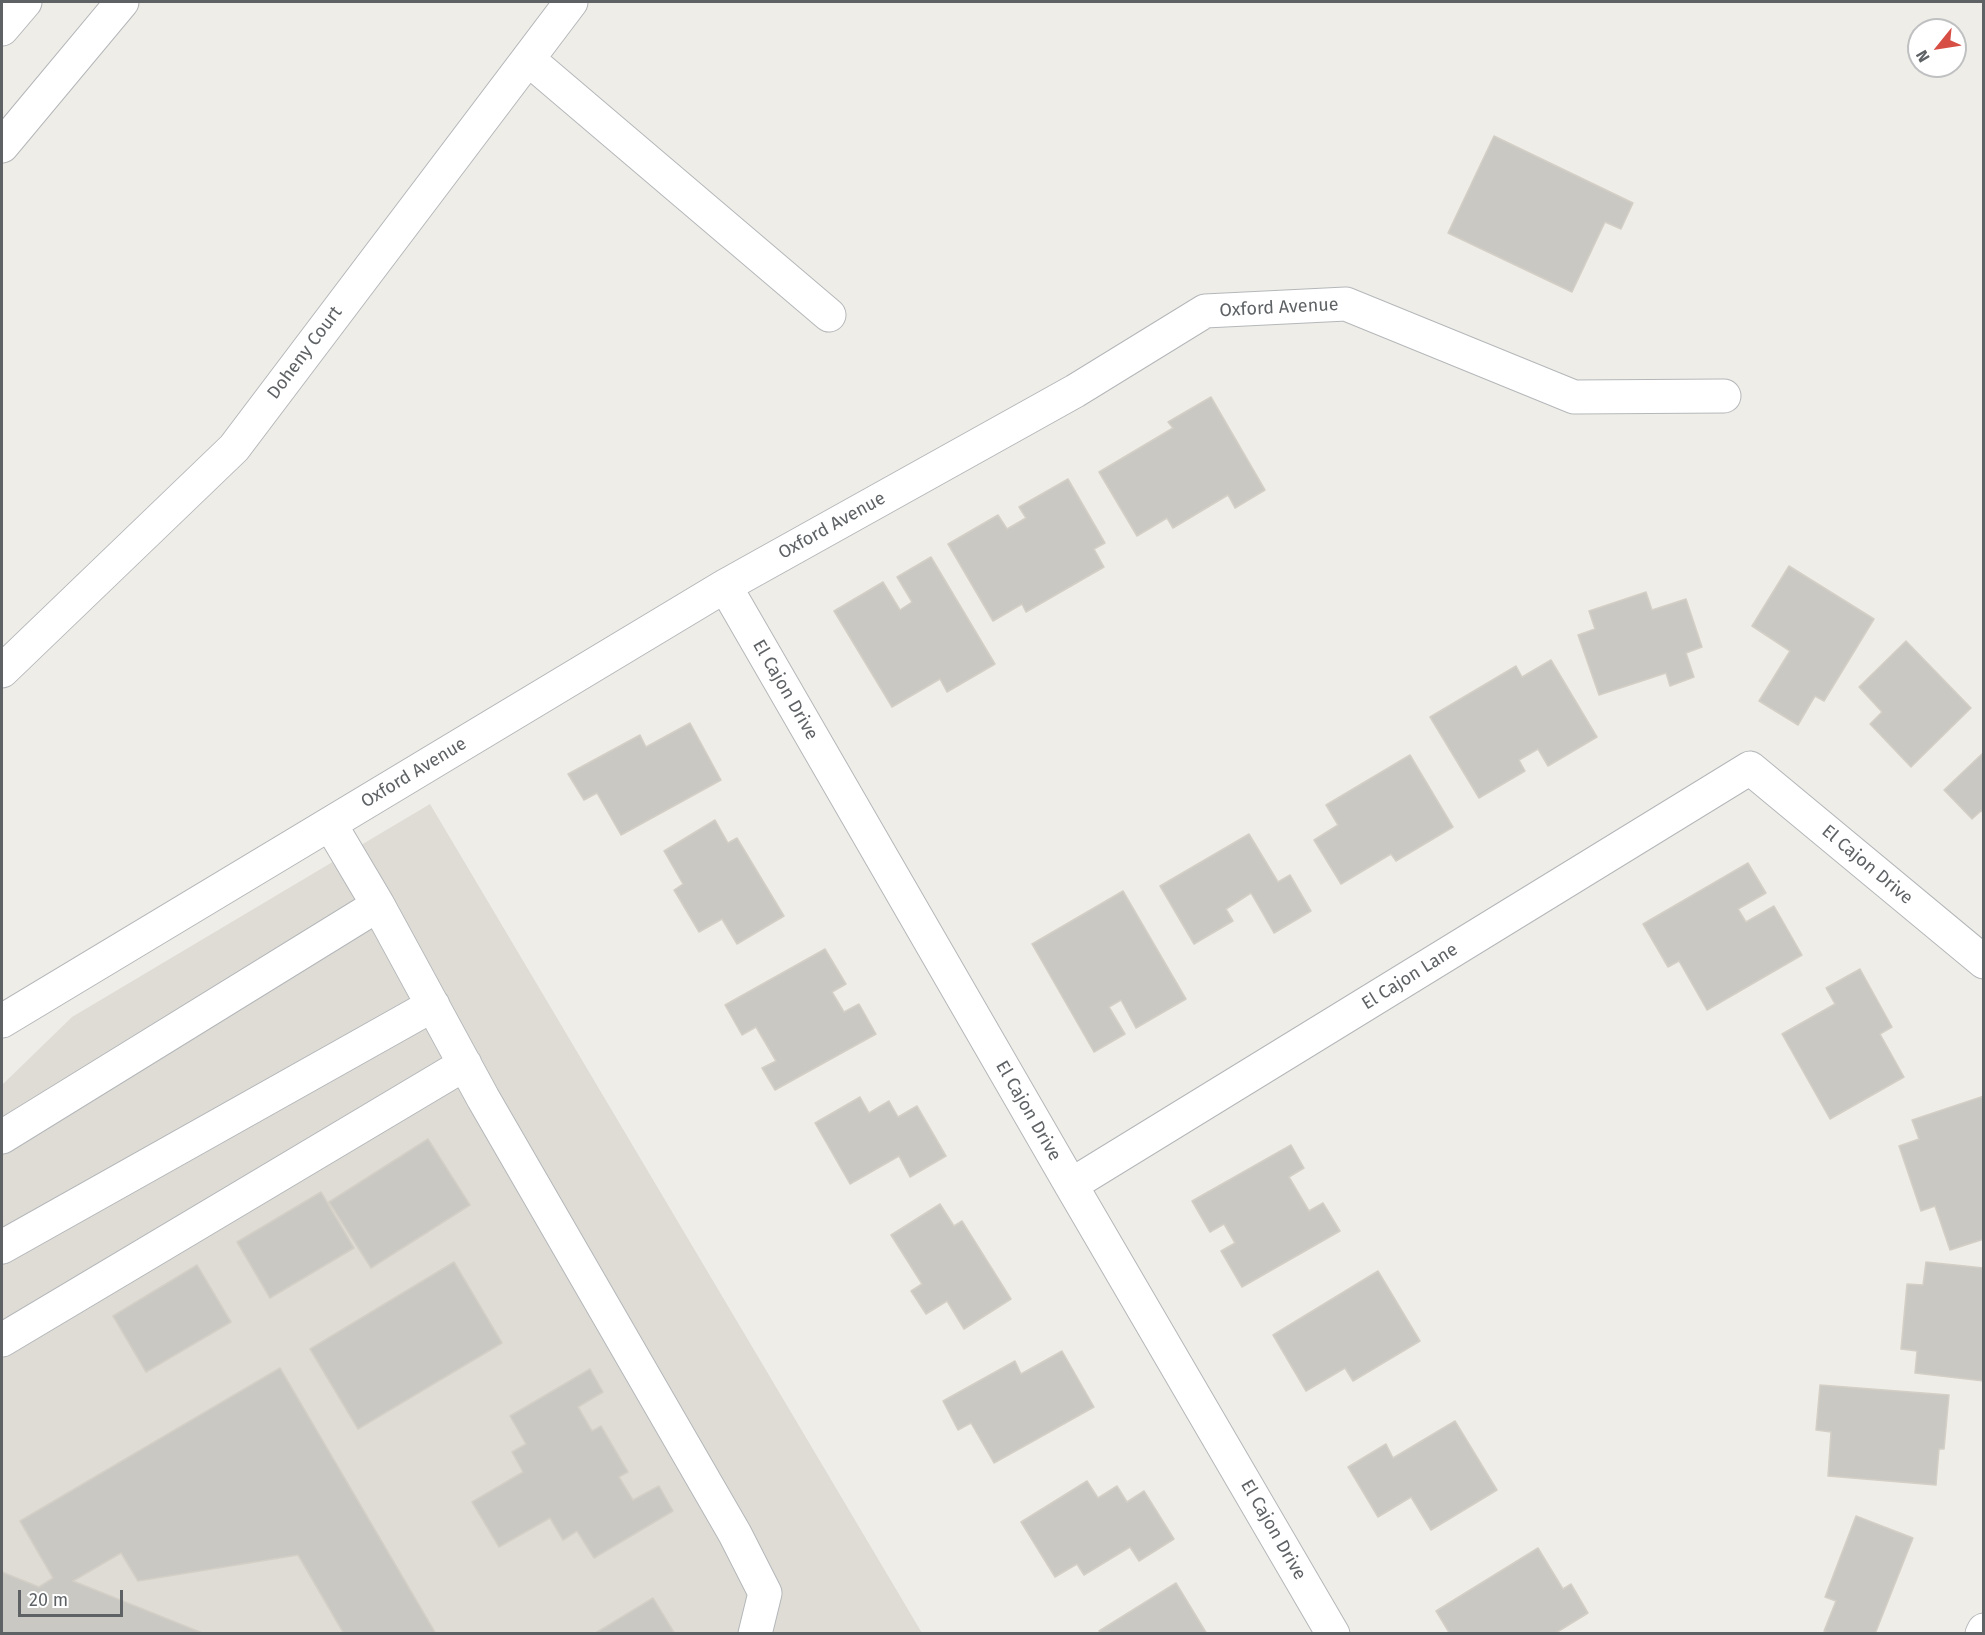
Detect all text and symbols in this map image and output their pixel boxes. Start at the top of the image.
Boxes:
north arrow [1907,18,1967,78]
text: N [1912,47,1934,66]
street label: Oxford Avenue [1219,294,1339,322]
street label: Doheny Court [263,302,347,404]
street label: Oxford Avenue [775,488,889,564]
street label: El Cajon Drive [748,636,822,744]
street label: Oxford Avenue [357,733,471,813]
street label: El Cajon Drive [1817,821,1917,909]
street label: El Cajon Lane [1358,939,1462,1015]
street label: El Cajon Drive [991,1057,1065,1165]
street label: El Cajon Drive [1236,1476,1310,1584]
scale bar [21,1578,126,1616]
text: 20 m [29,1589,68,1611]

